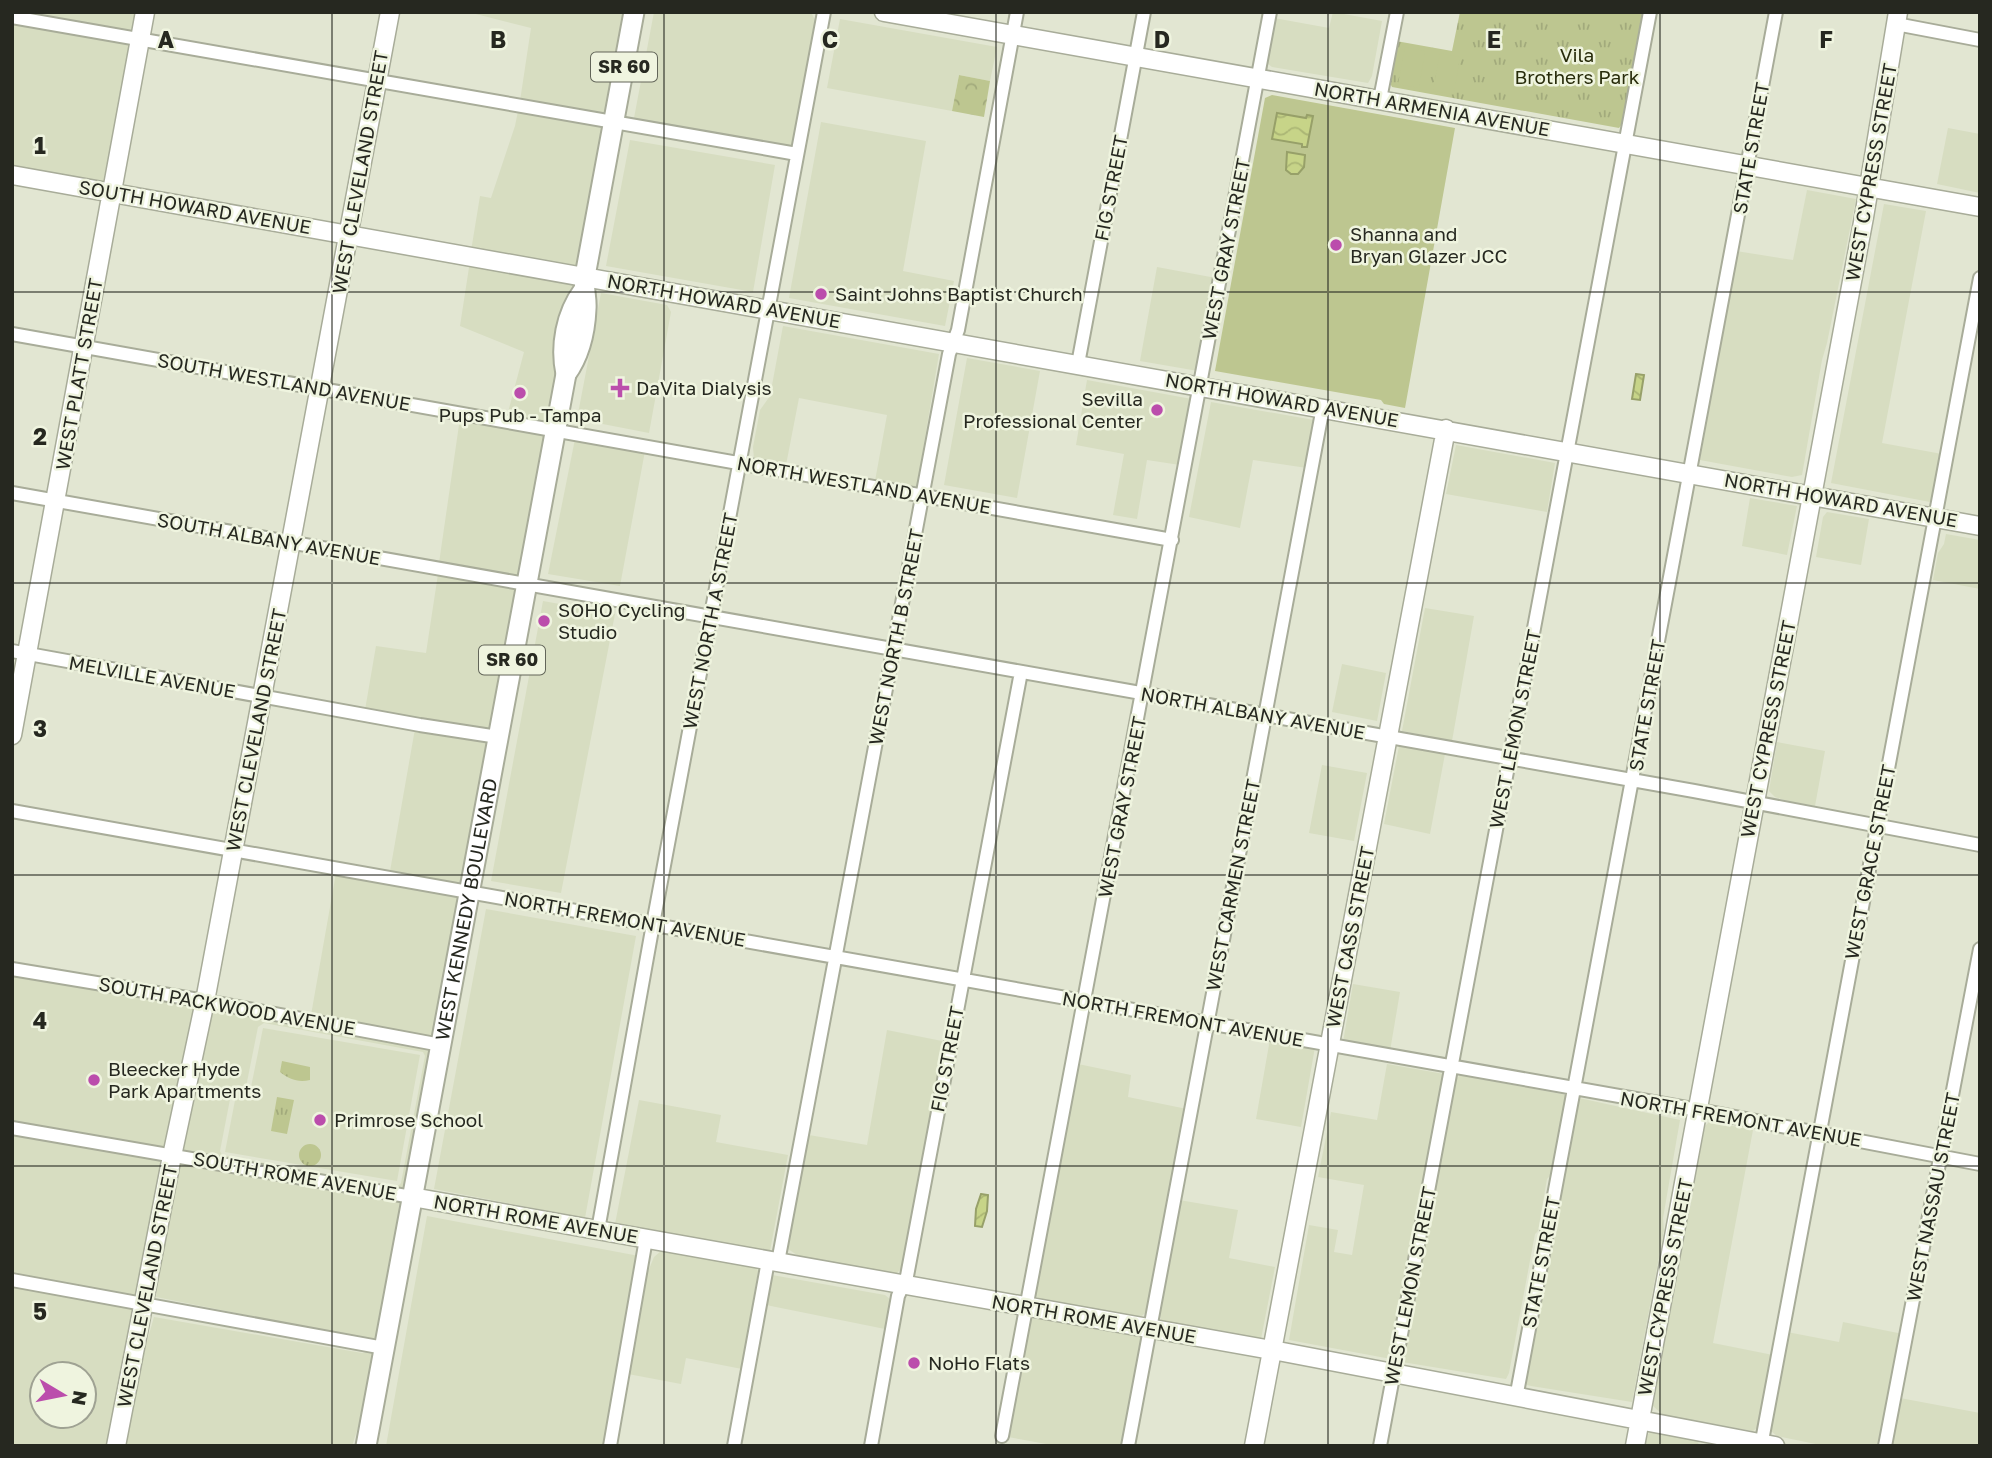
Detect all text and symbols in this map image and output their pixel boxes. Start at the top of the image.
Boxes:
text: A [158,25,175,53]
text: B [490,25,506,53]
text: C [822,25,838,53]
text: D [1154,25,1170,53]
text: E [1487,25,1501,53]
text: F [1819,25,1833,53]
park label: Vila Brothers Park [1514,43,1640,88]
street label: WEST CLEVELAND STREET [327,48,392,295]
road number: SR 60 [591,52,657,82]
street label: WEST CYPRESS STREET [1840,61,1901,283]
street label: NORTH ARMENIA AVENUE [1312,76,1552,141]
street label: STATE STREET [1728,80,1773,216]
text: 1 [34,131,46,159]
street label: FIG STREET [1089,133,1132,243]
street label: WEST GRAY STREET [1197,156,1254,342]
street label: SOUTH HOWARD AVENUE [77,175,313,238]
place label: Shanna and Bryan Glazer JCC [1350,222,1507,267]
marker: Shanna and Bryan Glazer JCC [1328,237,1344,253]
street label: NORTH HOWARD AVENUE [606,269,843,332]
street label: WEST PLATT STREET [50,276,107,472]
place label: Saint Johns Baptist Church [835,282,1083,305]
marker: Saint Johns Baptist Church [813,286,829,302]
street label: SOUTH WESTLAND AVENUE [156,348,412,415]
street label: NORTH HOWARD AVENUE [1164,368,1401,431]
place label: DaVita Dialysis [636,376,772,399]
marker: DaVita Dialysis [610,378,630,398]
marker: Pups Pub - Tampa [512,385,528,401]
place label: Sevilla Professional Center [963,387,1144,432]
marker: Sevilla Professional Center [1149,402,1165,418]
place label: Pups Pub - Tampa [439,403,601,426]
text: 2 [33,422,47,450]
street label: NORTH WESTLAND AVENUE [735,451,993,518]
street label: NORTH HOWARD AVENUE [1723,468,1960,531]
street label: SOUTH ALBANY AVENUE [156,508,383,569]
street label: WEST NORTH A STREET [677,511,742,731]
street label: WEST NORTH B STREET [863,527,928,747]
place label: SOHO Cycling Studio [558,598,686,643]
street label: WEST CLEVELAND STREET [221,606,290,853]
marker: SOHO Cycling Studio [536,613,552,629]
street label: WEST CYPRESS STREET [1735,618,1800,839]
street label: WEST LEMON STREET [1484,627,1545,830]
street label: STATE STREET [1624,637,1669,773]
road number: SR 60 [479,646,545,674]
street label: MELVILLE AVENUE [67,651,237,702]
street label: NORTH ALBANY AVENUE [1139,681,1367,744]
text: 3 [33,714,47,742]
street label: WEST GRAY STREET [1093,714,1150,900]
street label: WEST GRACE STREET [1839,762,1900,961]
street label: WEST KENNEDY BOULEVARD [430,776,501,1042]
street label: WEST CARMEN STREET [1201,777,1264,993]
street label: WEST CASS STREET [1321,844,1378,1030]
street label: NORTH FREMONT AVENUE [503,886,748,951]
street label: SOUTH PACKWOOD AVENUE [97,972,357,1039]
street label: NORTH FREMONT AVENUE [1061,986,1306,1051]
street label: FIG STREET [925,1004,968,1114]
text: 4 [33,1006,47,1034]
place label: Bleecker Hyde Park Apartments [108,1057,261,1102]
marker: Bleecker Hyde Park Apartments [86,1072,102,1088]
street label: NORTH FREMONT AVENUE [1619,1086,1864,1151]
street label: WEST NASSAU STREET [1901,1090,1964,1303]
place label: Primrose School [334,1108,483,1131]
marker: Primrose School [312,1112,328,1128]
street label: SOUTH ROME AVENUE [192,1146,399,1205]
street label: WEST CLEVELAND STREET [112,1162,181,1409]
street label: WEST CYPRESS STREET [1632,1176,1697,1397]
street label: WEST LEMON STREET [1379,1184,1440,1387]
street label: NORTH ROME AVENUE [432,1189,640,1248]
street label: STATE STREET [1516,1194,1565,1330]
street label: NORTH ROME AVENUE [990,1289,1198,1348]
text: 5 [33,1297,47,1325]
place label: NoHo Flats [928,1351,1030,1374]
marker: NoHo Flats [906,1355,922,1371]
north arrow [28,1360,98,1430]
text: N [68,1389,93,1407]

